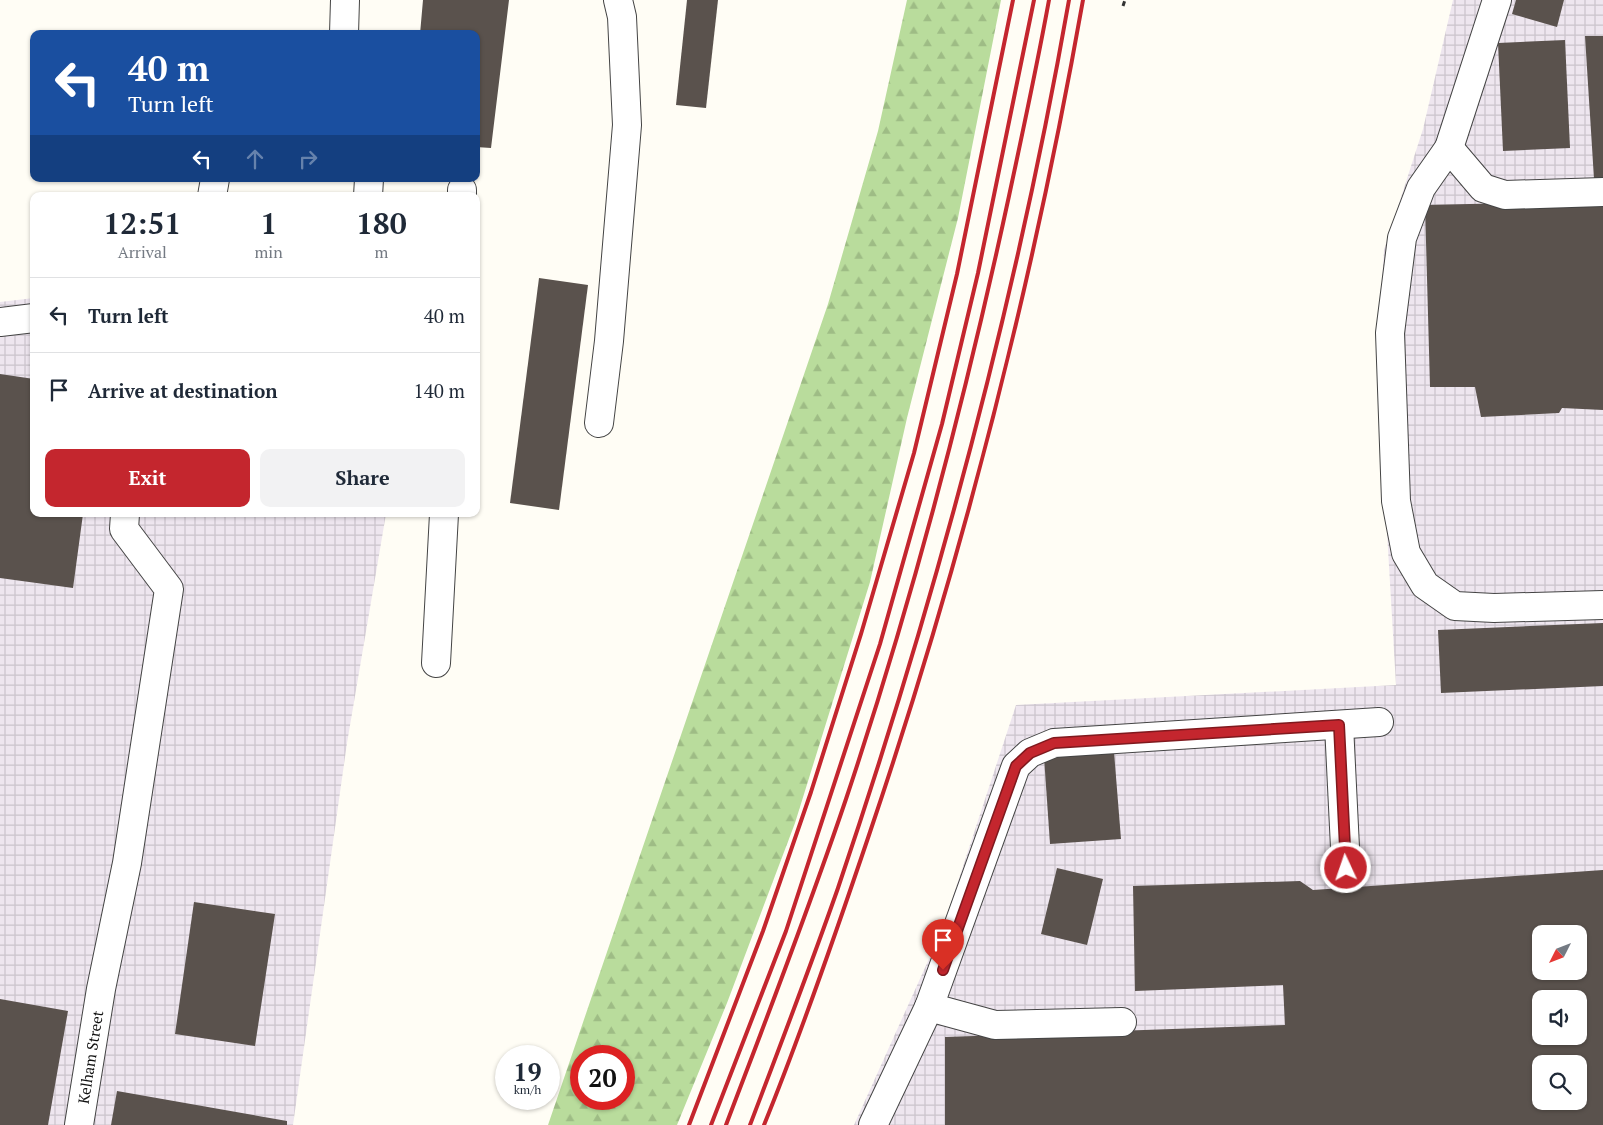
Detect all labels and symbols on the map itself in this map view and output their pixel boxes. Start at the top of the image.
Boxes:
position arrow [1319,841,1371,893]
pin [922,919,964,970]
north arrow [1532,925,1588,980]
street label: Kelham Street [73,1009,107,1105]
speed limit sign: 20 [570,1045,635,1110]

